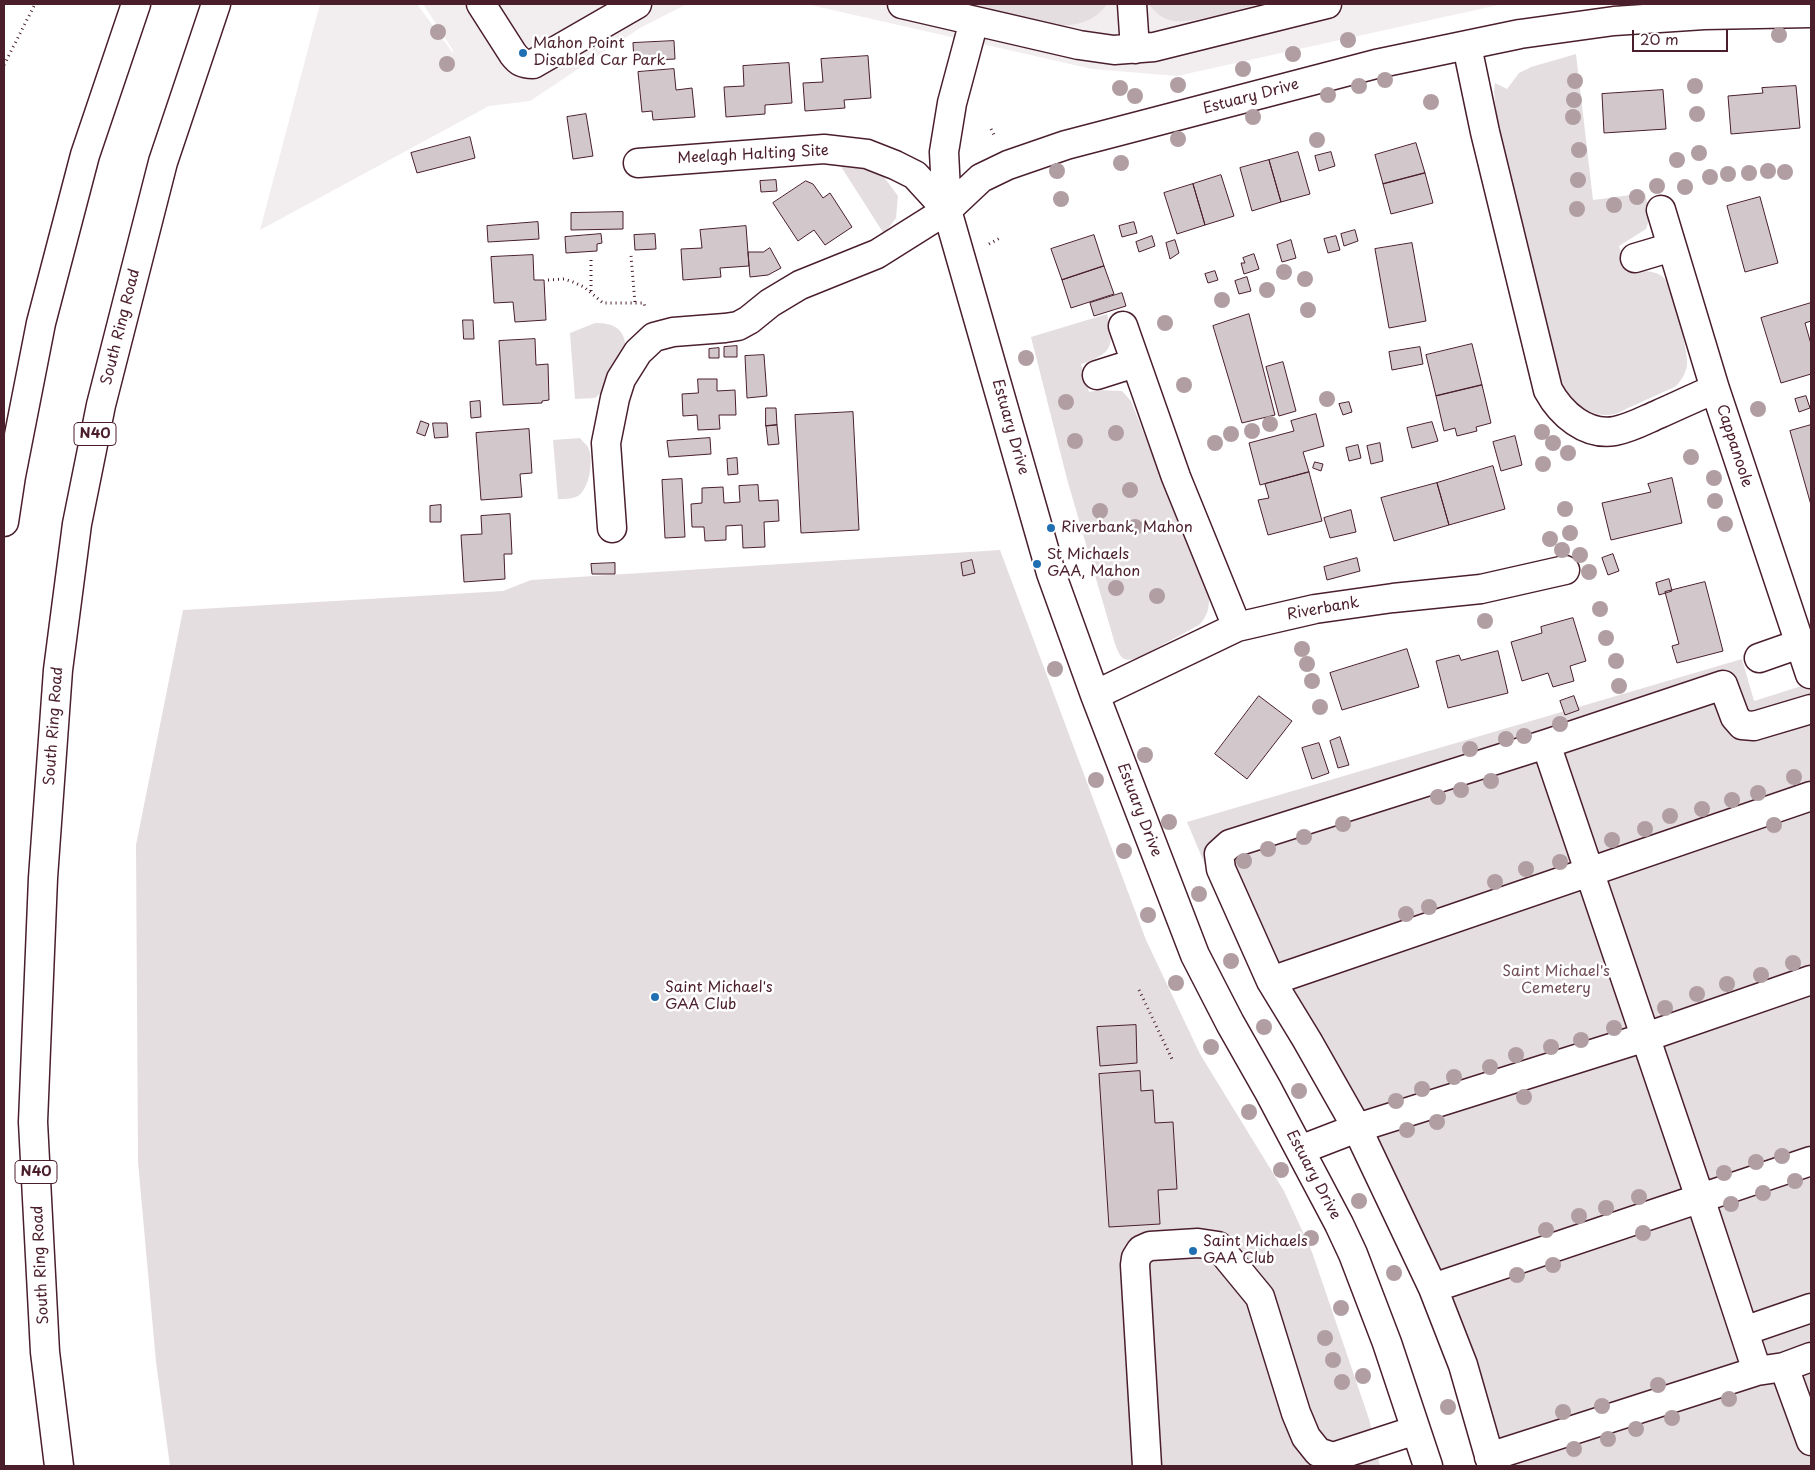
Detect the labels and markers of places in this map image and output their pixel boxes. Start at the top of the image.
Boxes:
place label: Mahon Point Disabled Car Park [533,35,666,70]
marker: Mahon Point Disabled Car Park [517,47,529,59]
place label: Riverbank, Mahon [1061,519,1193,537]
marker: Riverbank, Mahon [1045,522,1057,534]
place label: St Michaels GAA, Mahon [1047,546,1140,581]
marker: St Michaels GAA, Mahon [1031,558,1043,570]
place label: Saint Michael's GAA Club [665,979,773,1014]
marker: Saint Michael's GAA Club [649,991,661,1003]
place label: Saint Michaels GAA Club [1203,1233,1308,1268]
marker: Saint Michaels GAA Club [1187,1245,1199,1257]

